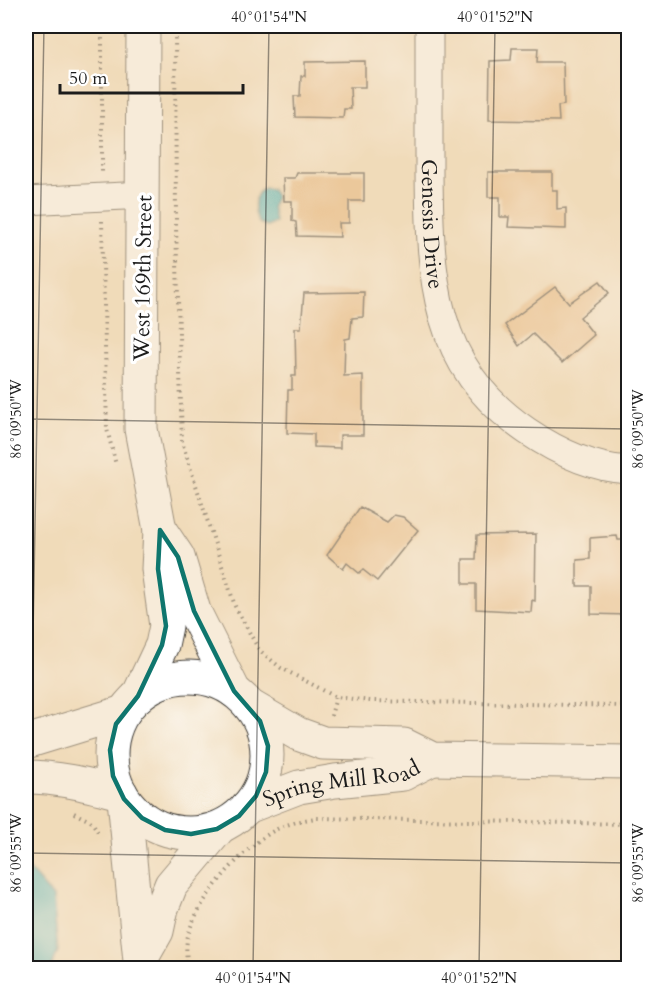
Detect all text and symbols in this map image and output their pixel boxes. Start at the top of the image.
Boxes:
text: 40°01'54"N [231,7,307,27]
text: 40°01'52"N [457,7,533,27]
scale bar [60,57,243,95]
text: 50 m [69,66,108,91]
street label: Genesis Drive [414,159,451,291]
street label: West 169th Street [127,195,159,362]
text: 86°09'50"W [6,379,26,459]
text: 86°09'50"W [628,389,648,469]
street label: Spring Mill Road [258,752,426,815]
text: 86°09'55"W [6,813,26,893]
text: 86°09'55"W [628,823,648,903]
text: 40°01'54"N [215,968,291,988]
text: 40°01'52"N [441,968,517,988]

